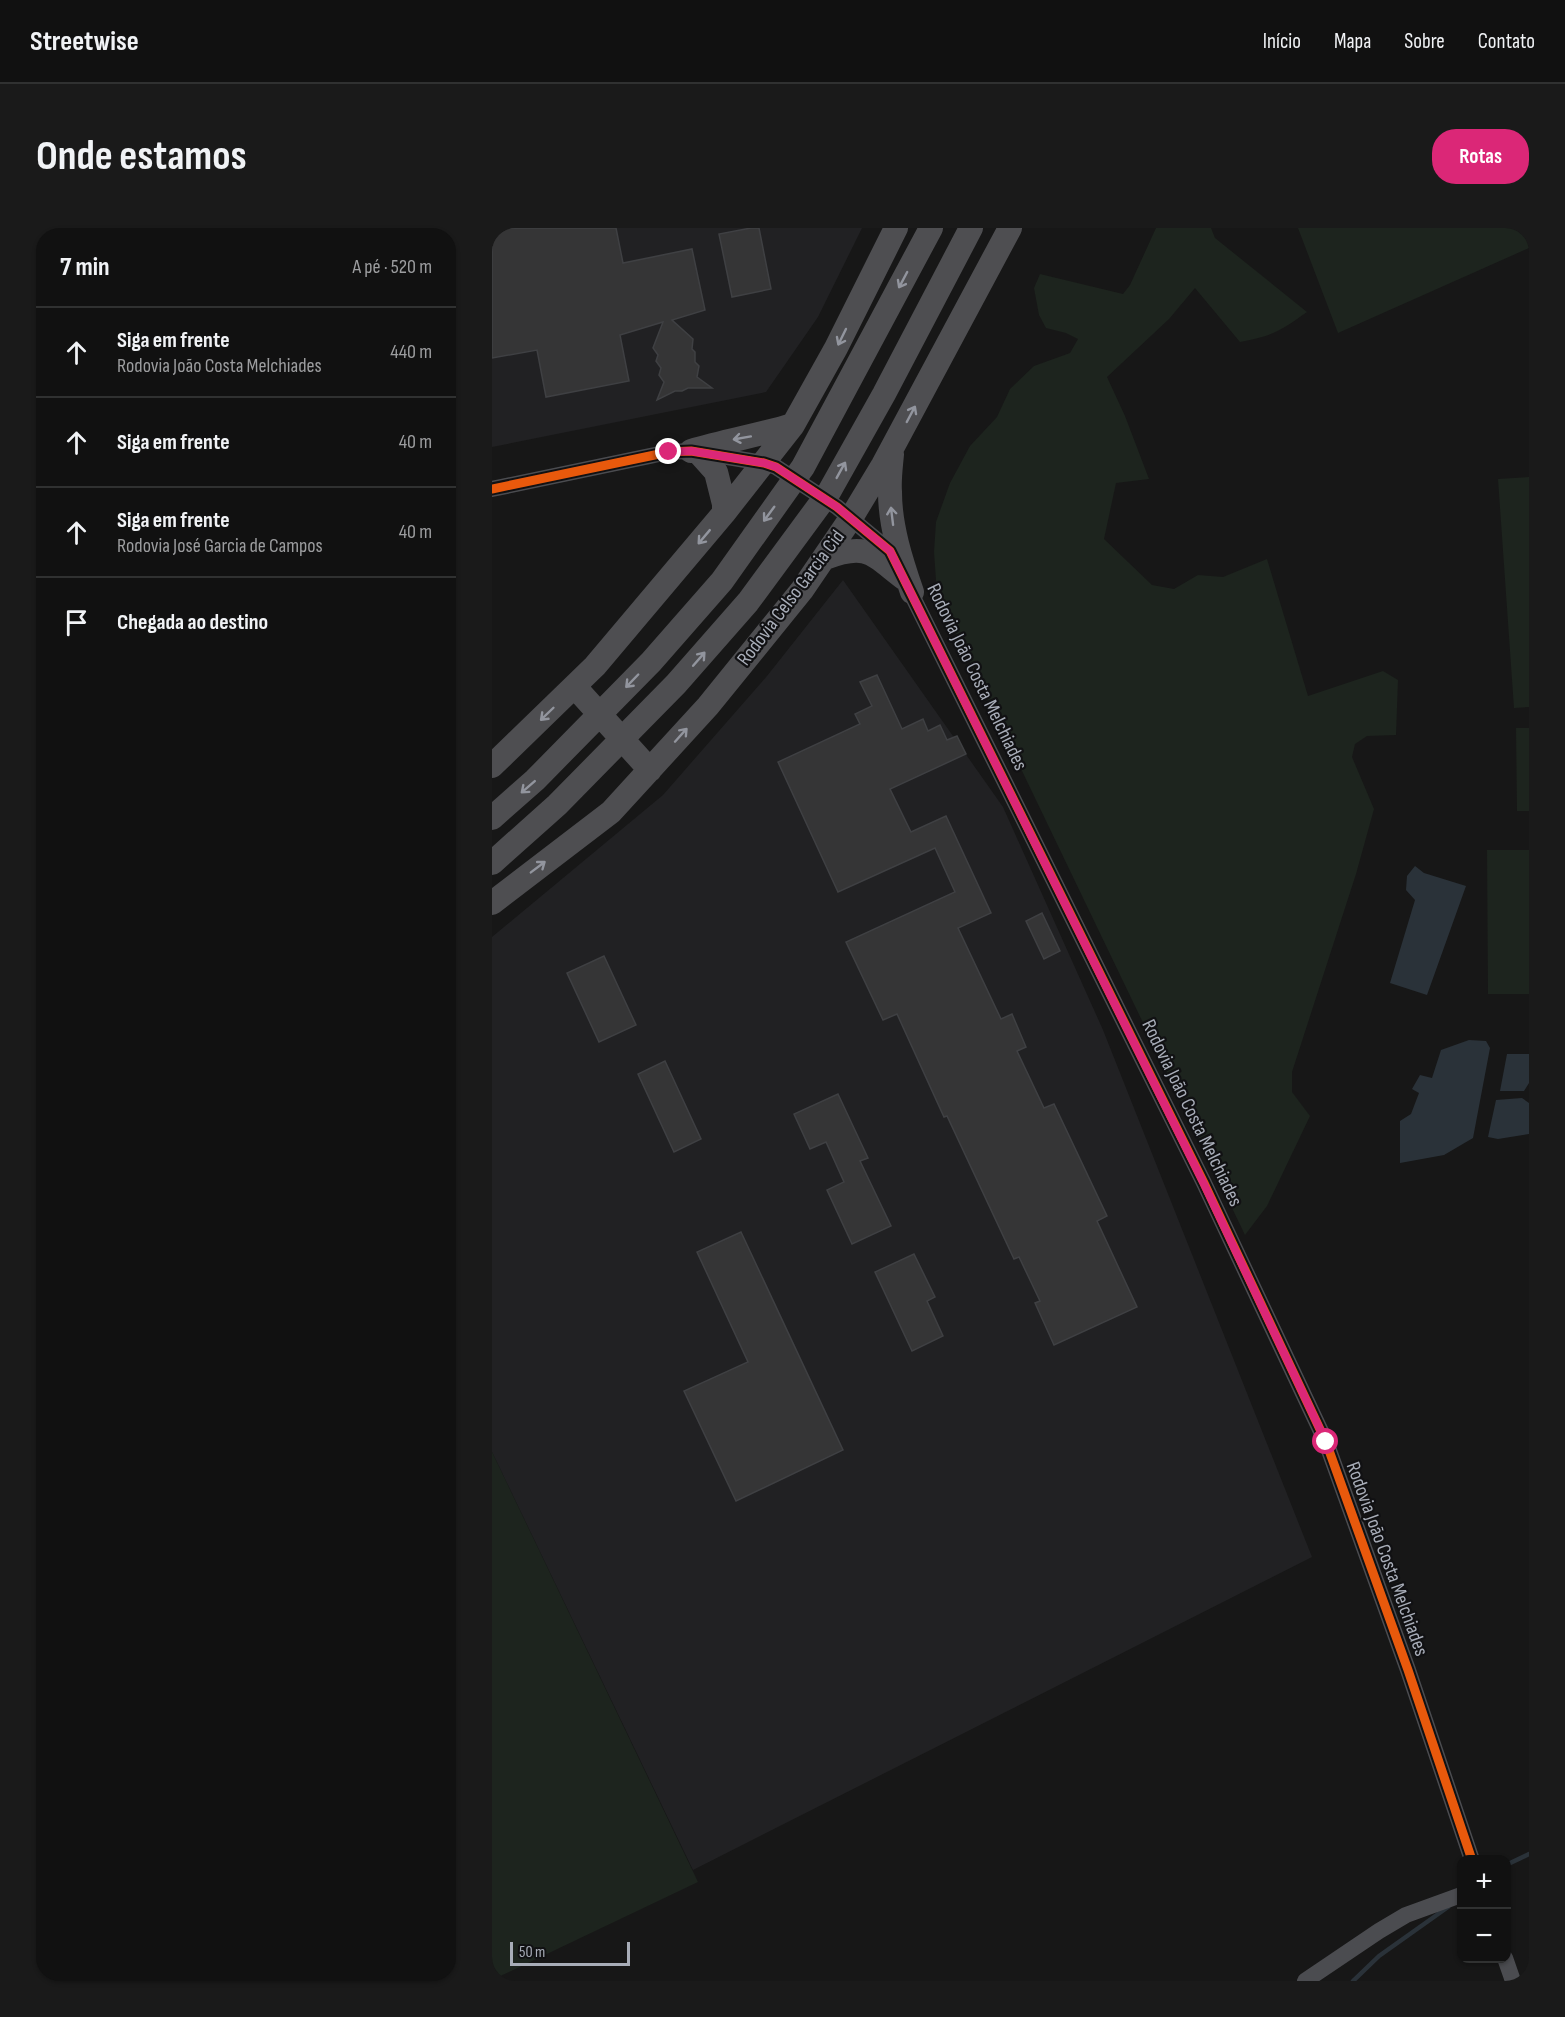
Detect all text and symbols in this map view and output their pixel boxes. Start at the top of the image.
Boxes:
text: Streetwise [30,25,139,58]
text: Início [1263,29,1301,54]
text: Mapa [1334,29,1371,54]
text: Sobre [1404,29,1445,54]
text: Contato [1478,29,1535,54]
button: Rotas [1432,129,1529,184]
text: Onde estamos [36,131,247,182]
text: 7 min [60,252,109,283]
text: A pé · 520 m [352,255,432,279]
one-way arrow [897,270,908,288]
text: Siga em frente [117,327,230,354]
one-way arrow [835,327,847,345]
icon: ahead [60,336,93,369]
text: 440 m [390,340,432,364]
text: Rodovia João Costa Melchiades [117,354,322,378]
one-way arrow [905,406,917,423]
icon: ahead [60,426,93,459]
text: Siga em frente [117,429,230,456]
text: 40 m [399,430,432,454]
one-way arrow [733,433,752,444]
route end [655,438,681,464]
one-way arrow [836,462,848,479]
one-way arrow [763,506,775,522]
one-way arrow [886,506,897,526]
text: Siga em frente [117,507,230,534]
icon: ahead [60,516,93,549]
text: 40 m [399,520,432,544]
street label: Rodovia Celso Garcia Cid [732,526,850,670]
one-way arrow [697,529,711,544]
text: Rodovia José Garcia de Campos [117,534,323,558]
street label: Rodovia João Costa Melchiades [921,580,1033,774]
icon: arrive [60,606,93,639]
text: Chegada ao destino [117,609,268,636]
one-way arrow [692,651,705,667]
one-way arrow [625,674,640,689]
one-way arrow [540,707,555,721]
one-way arrow [674,728,688,743]
one-way arrow [520,780,535,794]
one-way arrow [530,861,546,874]
street label: Rodovia João Costa Melchiades [1136,1016,1248,1210]
route start [1312,1428,1338,1454]
street label: Rodovia João Costa Melchiades [1341,1459,1433,1659]
map controls [1457,1855,1511,1963]
button: + [1457,1855,1511,1909]
button: − [1457,1909,1511,1963]
scale bar [510,1939,630,1966]
text: 50 m [519,1943,545,1962]

